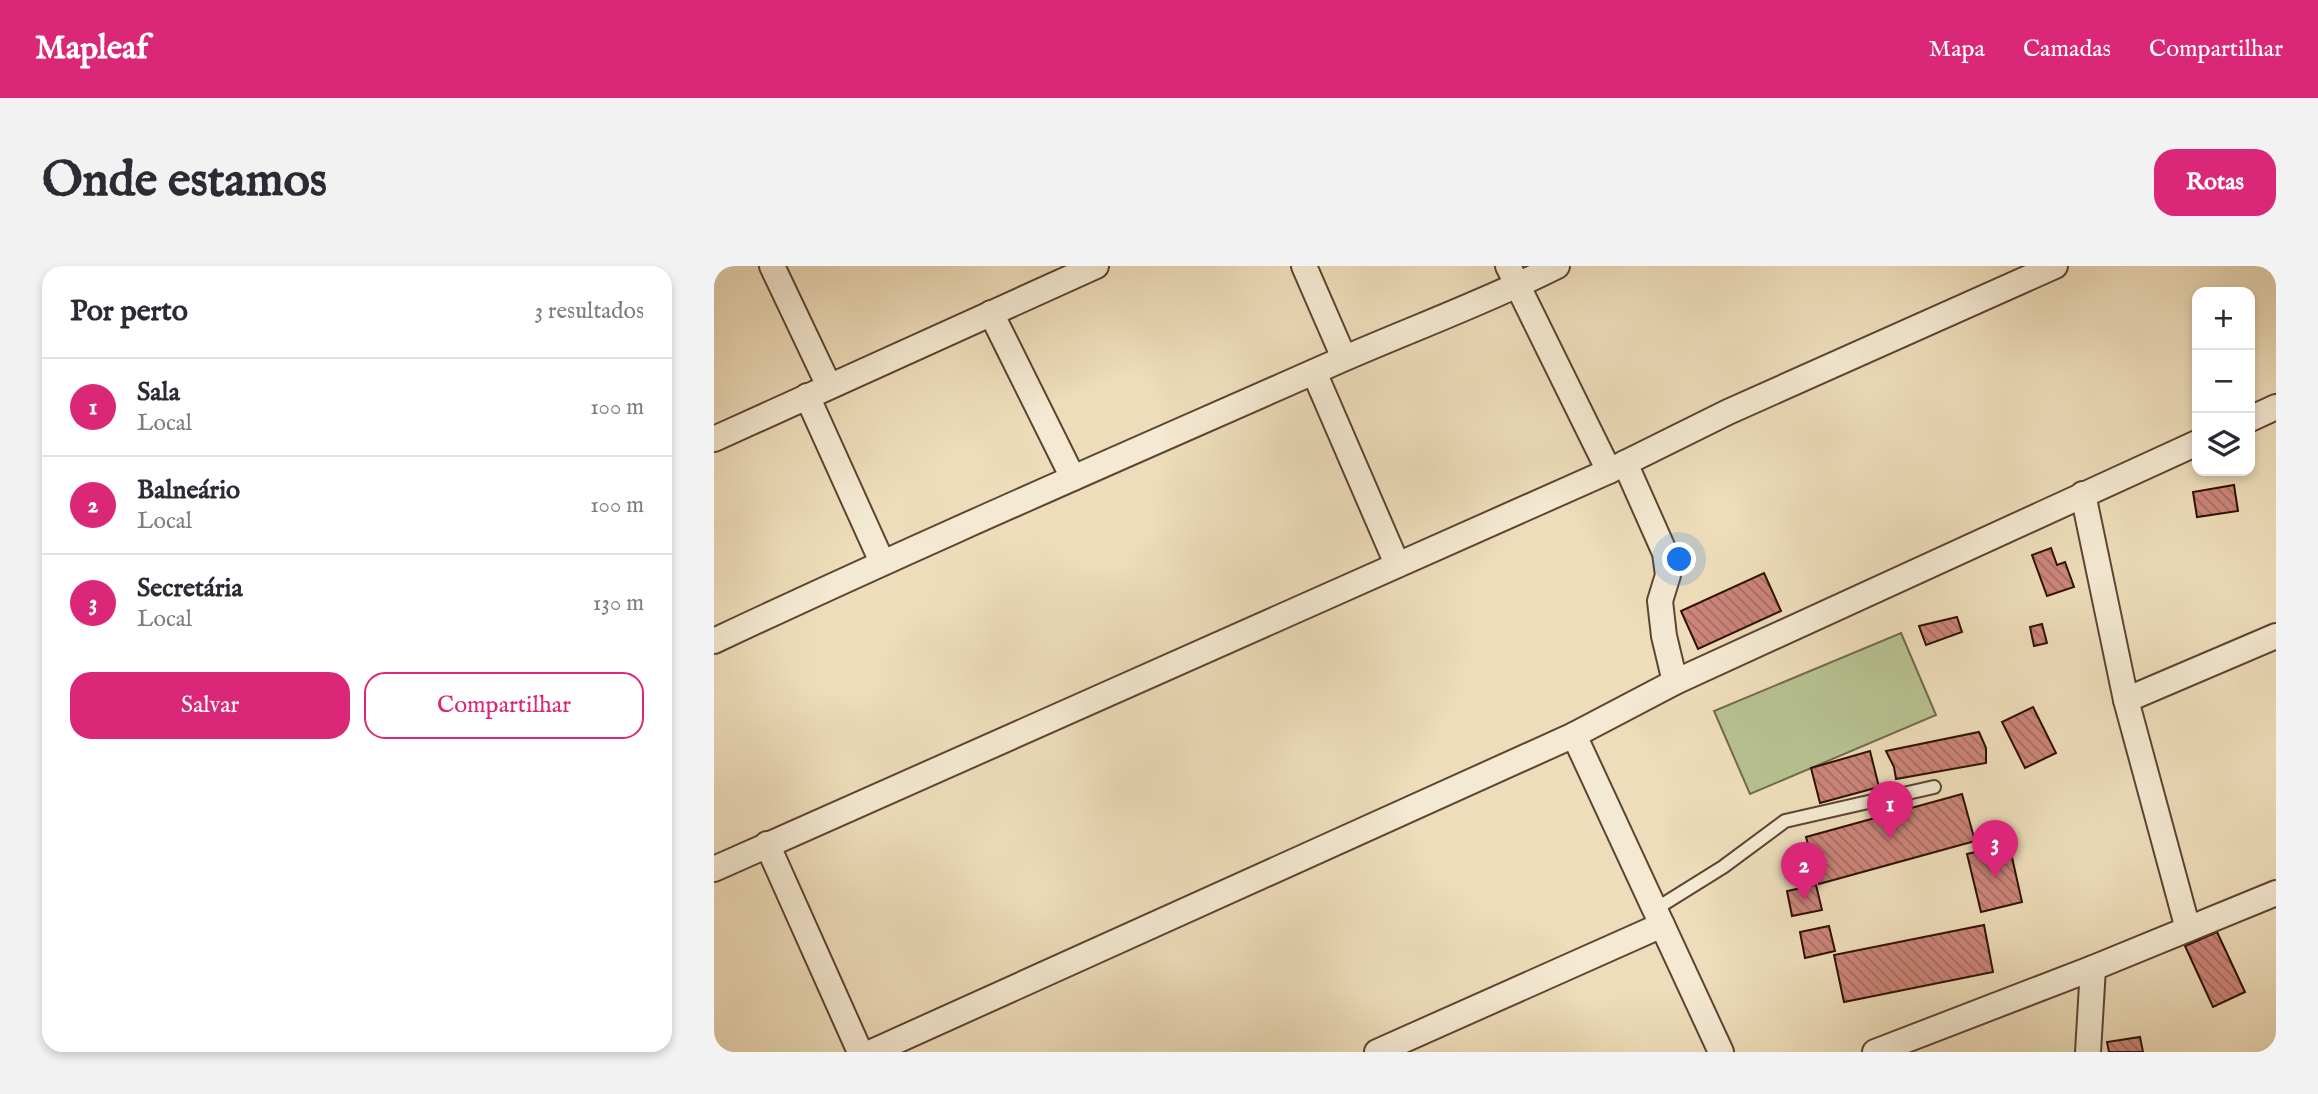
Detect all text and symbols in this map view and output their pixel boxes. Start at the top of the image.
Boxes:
text: Mapleaf [35,28,148,70]
text: Mapa [1929,34,1985,65]
text: Camadas [2023,34,2111,65]
text: Compartilhar [2149,34,2283,65]
button: Rotas [2154,149,2276,216]
text: Onde estamos [42,151,327,213]
map controls [2192,287,2255,476]
button: + [2192,287,2255,350]
text: Por perto [70,293,188,331]
text: 3 resultados [534,297,644,326]
button: − [2192,350,2255,413]
text: Sala [137,376,180,409]
text: 1 [89,393,97,422]
text: 100 m [590,393,644,422]
text: Local [137,409,192,438]
button: layers [2192,413,2255,476]
text: Balneário [137,474,240,507]
text: 2 [88,491,98,520]
text: 100 m [590,491,644,520]
text: Local [137,507,192,536]
your location [1662,542,1696,576]
text: Secretária [137,572,243,605]
text: 3 [89,589,97,618]
text: 130 m [593,589,644,618]
text: Local [137,605,192,634]
button: Salvar [70,672,350,739]
button: Compartilhar [364,672,644,739]
pin: 1 [1867,781,1913,839]
pin: 3 [1972,820,2018,878]
pin: 2 [1781,842,1827,900]

